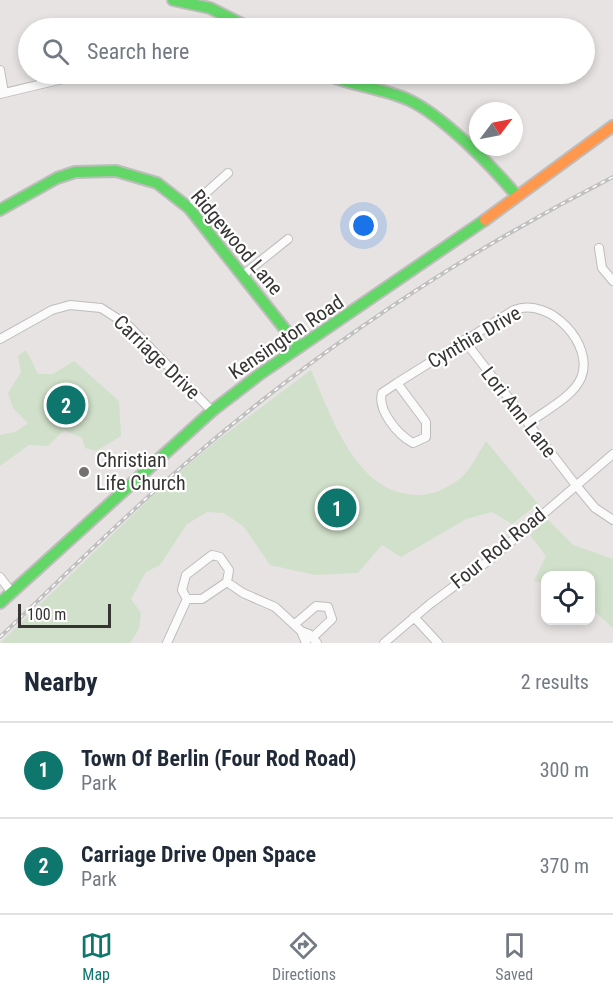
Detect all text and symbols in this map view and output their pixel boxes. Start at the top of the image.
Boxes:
search box [18,18,595,84]
icon: search [39,35,72,68]
text: Search here [87,39,189,64]
north arrow [469,102,523,156]
street label: Ridgewood Lane [186,184,288,300]
your location [349,211,378,240]
street label: Kensington Road [224,290,348,384]
street label: Cynthia Drive [423,301,525,373]
street label: Carriage Drive [109,310,205,404]
street label: Lori Ann Lane [476,362,562,462]
pin: 2 [46,382,86,428]
place label: Christian Life Church [96,448,186,495]
marker: Christian Life Church [77,465,91,479]
pin: 1 [318,486,356,530]
street label: Four Rod Road [446,502,550,594]
map controls [541,571,595,625]
button: locate [541,571,595,625]
scale bar [18,601,111,628]
text: 100 m [27,605,66,624]
text: Nearby [24,667,98,697]
text: 2 results [521,670,589,694]
text: Town Of Berlin (Four Rod Road) [81,746,356,771]
text: 1 [38,758,49,782]
text: 300 m [540,758,589,782]
text: Park [81,771,117,795]
text: Carriage Drive Open Space [81,842,316,867]
text: 2 [38,854,49,878]
text: 370 m [540,854,589,878]
text: Park [81,867,117,891]
tab: Map [80,929,113,984]
tab: Directions [272,929,336,984]
tab: Saved [495,929,533,984]

